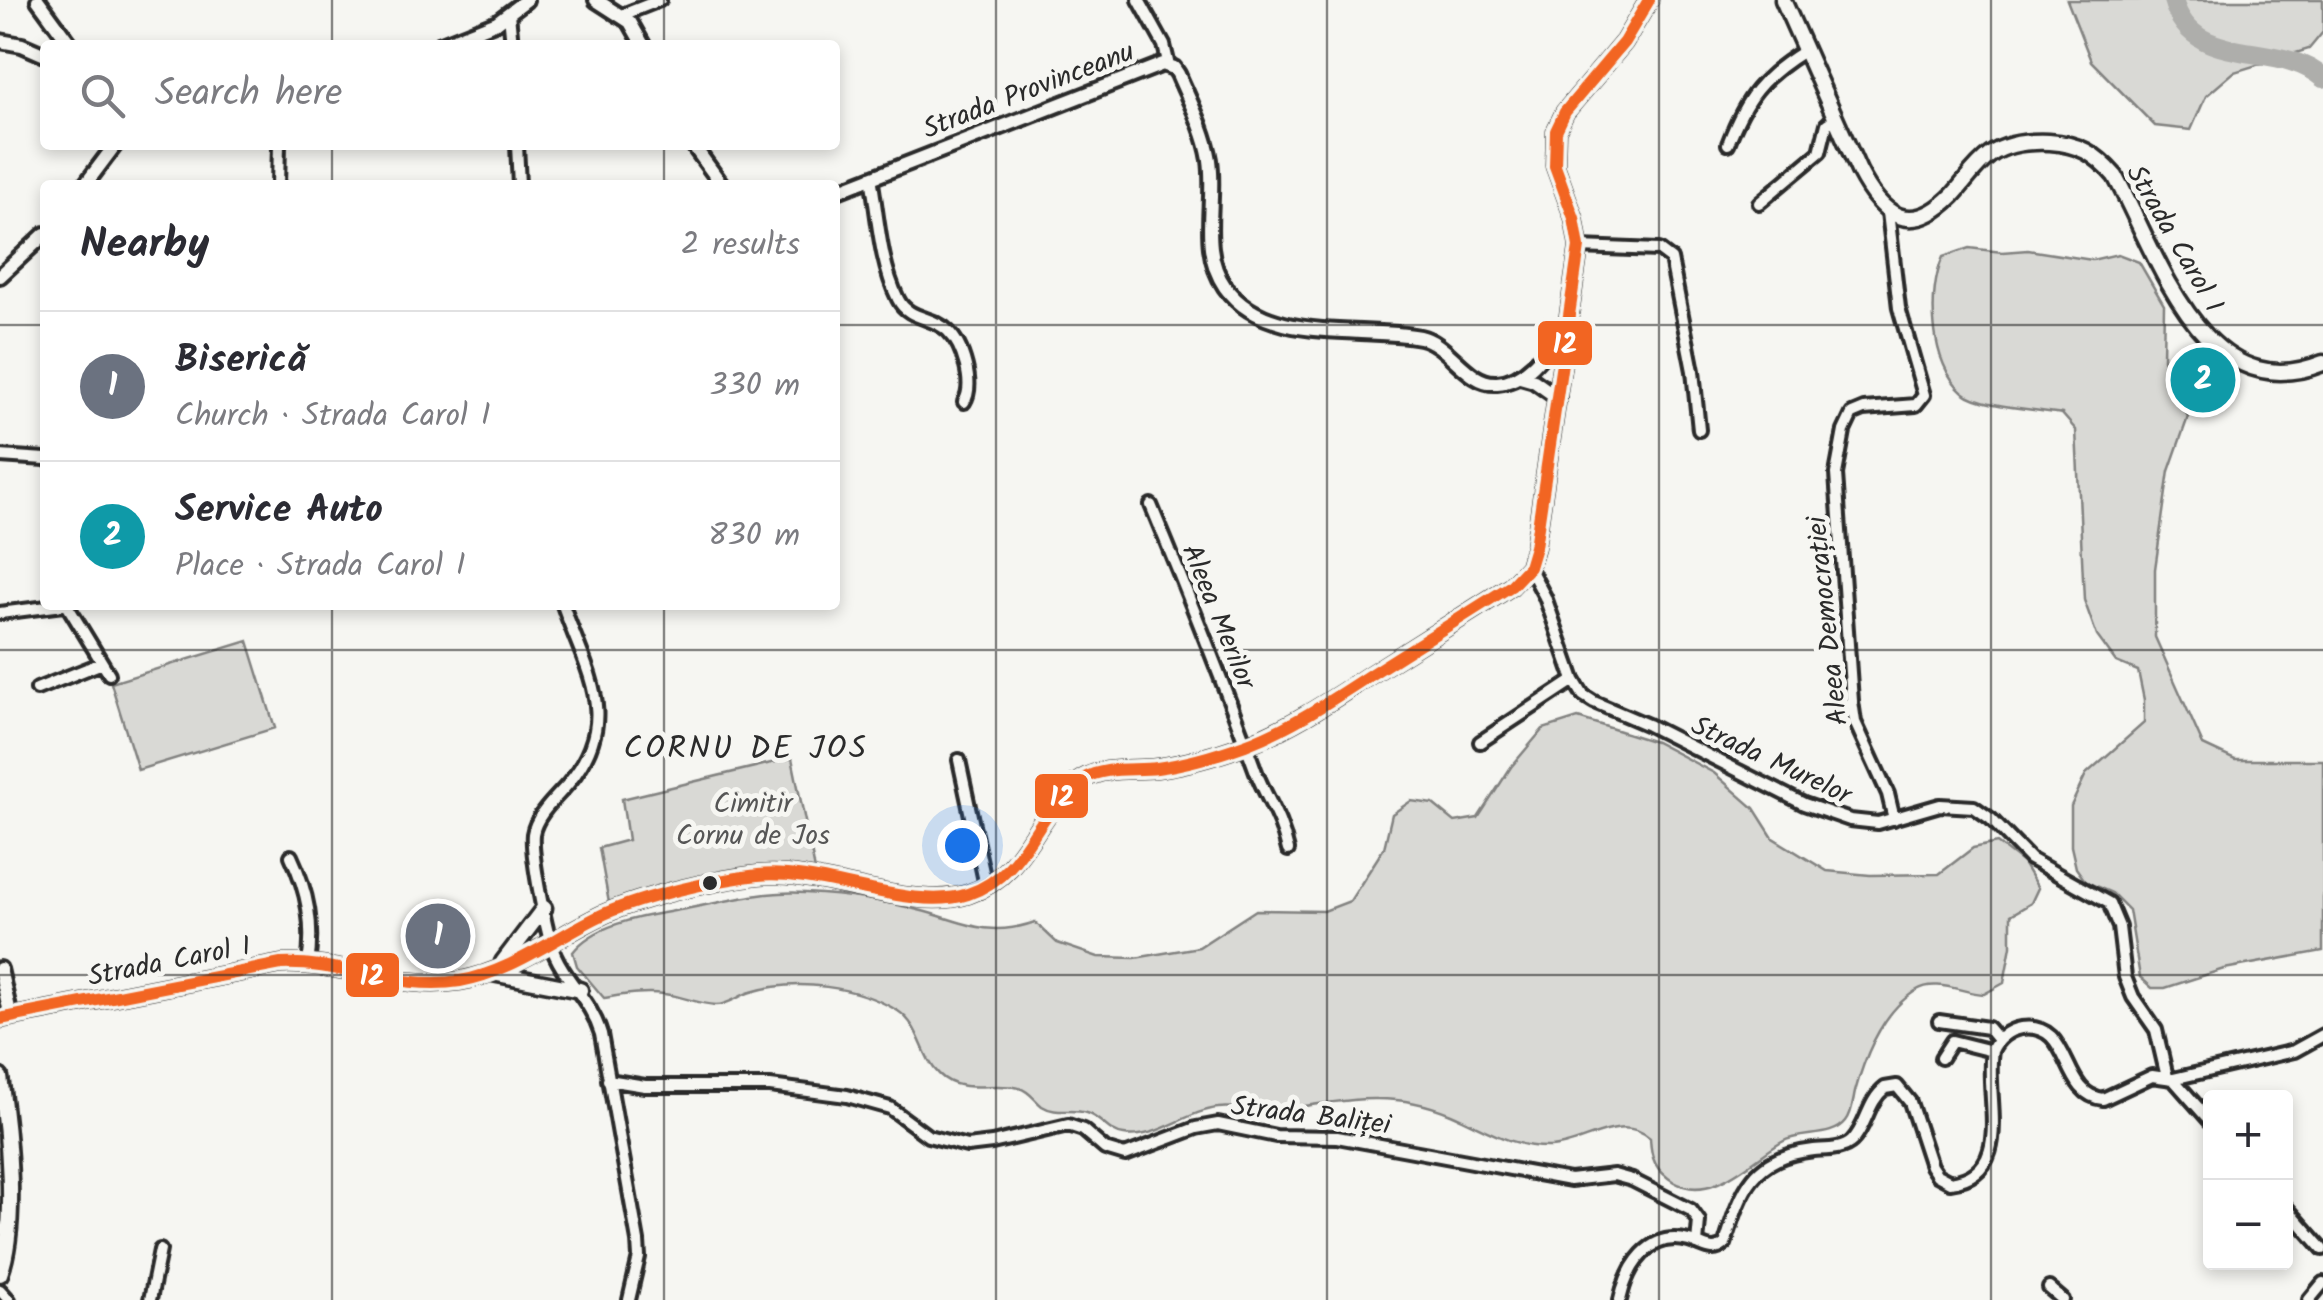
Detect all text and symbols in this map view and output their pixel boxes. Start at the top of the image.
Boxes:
street label: Strada Provinceanu [916,30,1141,152]
search box [40,40,840,150]
text: Search here [155,65,342,125]
icon: search [75,68,130,123]
street label: Strada Carol I [2113,157,2235,322]
text: Nearby [80,212,209,279]
text: 2 results [681,220,800,271]
line badge: 12 [1536,319,1594,367]
text: 12 [1553,323,1577,368]
text: Biserică [175,331,307,391]
pin: 2 [2170,342,2236,418]
text: 1 [108,361,117,412]
text: 330 m [709,361,800,412]
text: Church · Strada Carol I [175,391,491,442]
text: Service Auto [175,481,383,541]
text: 2 [103,511,122,562]
text: 830 m [708,511,800,562]
street label: Aleea Democrației [1795,513,1862,728]
street label: Aleea Merilor [1168,538,1268,698]
text: Place · Strada Carol I [175,541,466,592]
street label: Strada Murelor [1683,704,1860,819]
district label: CORNU DE JOS [624,724,868,775]
line badge: 12 [1033,772,1090,820]
text: 12 [1050,776,1074,821]
park label: Cimitir Cornu de Jos [676,782,830,859]
your location [937,820,988,871]
unlabelled marker [700,873,720,893]
pin: 1 [406,898,470,974]
street label: Strada Carol I [84,925,255,1000]
line badge: 12 [344,951,401,999]
text: 12 [360,955,384,1000]
street label: Strada Baliței [1228,1084,1394,1149]
map controls [2203,1090,2293,1270]
button: + [2203,1090,2293,1180]
button: − [2203,1180,2293,1270]

